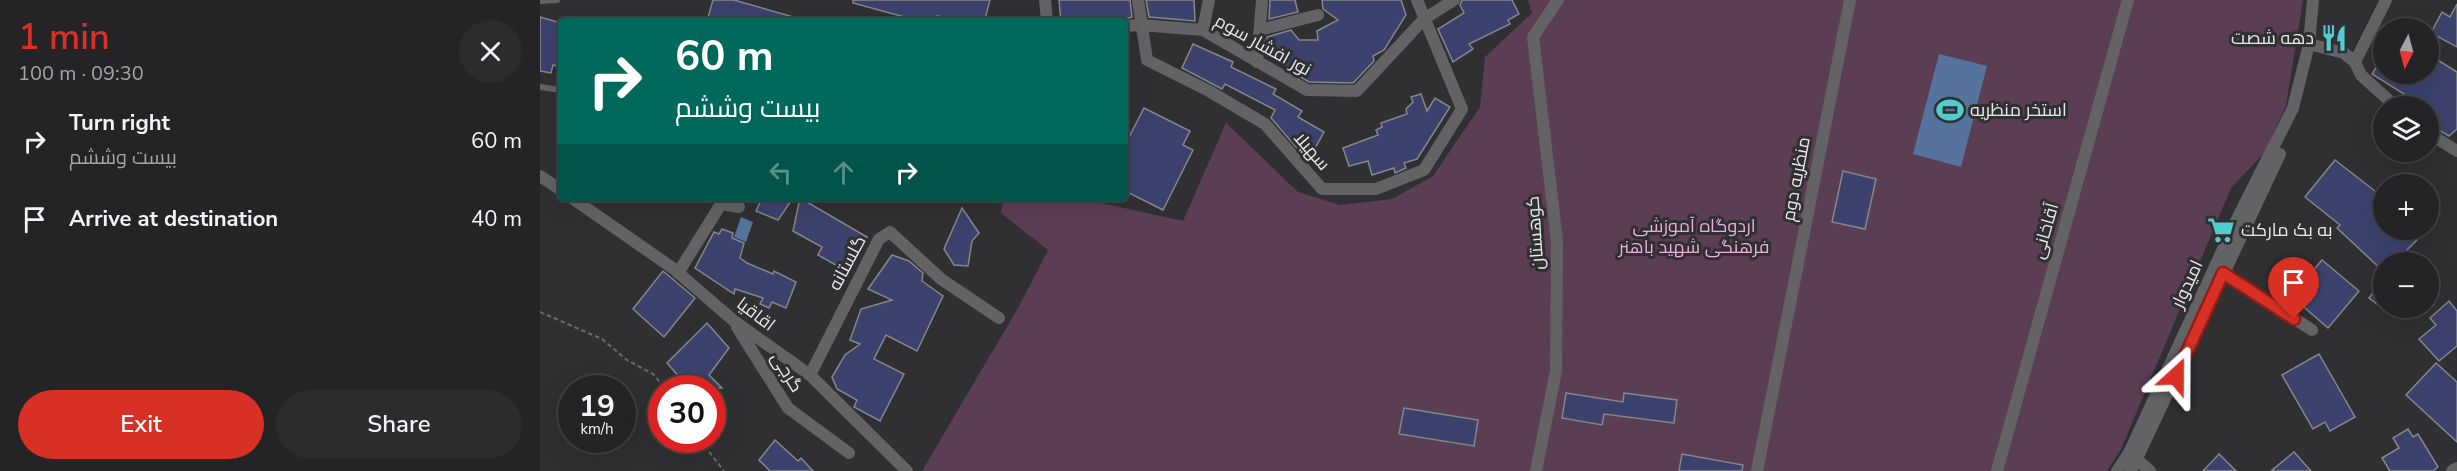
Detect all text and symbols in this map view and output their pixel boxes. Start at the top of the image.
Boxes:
street label: نور افشار سوم [1210,9,1316,81]
text: 1 min [18,13,110,62]
north arrow [2373,18,2439,84]
map controls [2373,18,2439,318]
button: close [459,20,522,83]
restaurant icon: دهه شصت [2319,23,2349,53]
place label: دهه شصت [2231,26,2314,50]
text: 60 m [675,28,774,85]
icon: right [576,42,654,120]
text: 100 m · 09:30 [18,60,144,87]
text: بیست وششم [675,90,820,127]
sports icon: استخر منظریه [1935,95,1965,125]
button: layers [2373,96,2439,162]
place label: استخر منظریه [1970,98,2067,122]
text: Turn right [69,108,170,138]
icon: right [18,125,51,158]
text: 60 m [471,126,522,156]
street label: سهیلا [1288,126,1336,176]
street label: منظریه دوم [1776,135,1816,223]
text: بیست وششم [69,144,177,171]
icon: left [764,156,797,189]
icon: ahead [827,156,860,189]
icon: right [890,156,923,189]
button: + [2373,174,2439,240]
street label: کوهستان [1520,195,1550,271]
street label: آقاخانی [2026,200,2064,262]
icon: arrive [18,203,51,236]
text: Arrive at destination [69,204,278,234]
text: 40 m [471,204,522,234]
park label: اردوگاه آموزشی فرهنگی شهید باهنر [1618,214,1769,259]
supermarket icon: به بک مارکت [2206,215,2236,245]
place label: به بک مارکت [2241,218,2333,242]
street label: گلستانه [823,231,871,295]
button: − [2373,252,2439,318]
street label: امیدوار [2165,256,2209,313]
pin [2268,257,2319,319]
icon: arrive [2277,266,2310,299]
street label: اقاقیا [732,292,780,336]
position arrow [2144,344,2208,408]
street label: گرجی [765,347,809,397]
speed limit sign: 30 [648,375,726,453]
text: 19 [579,386,615,427]
button: Exit [18,390,264,459]
button: Share [276,390,522,459]
text: km/h [580,419,614,439]

